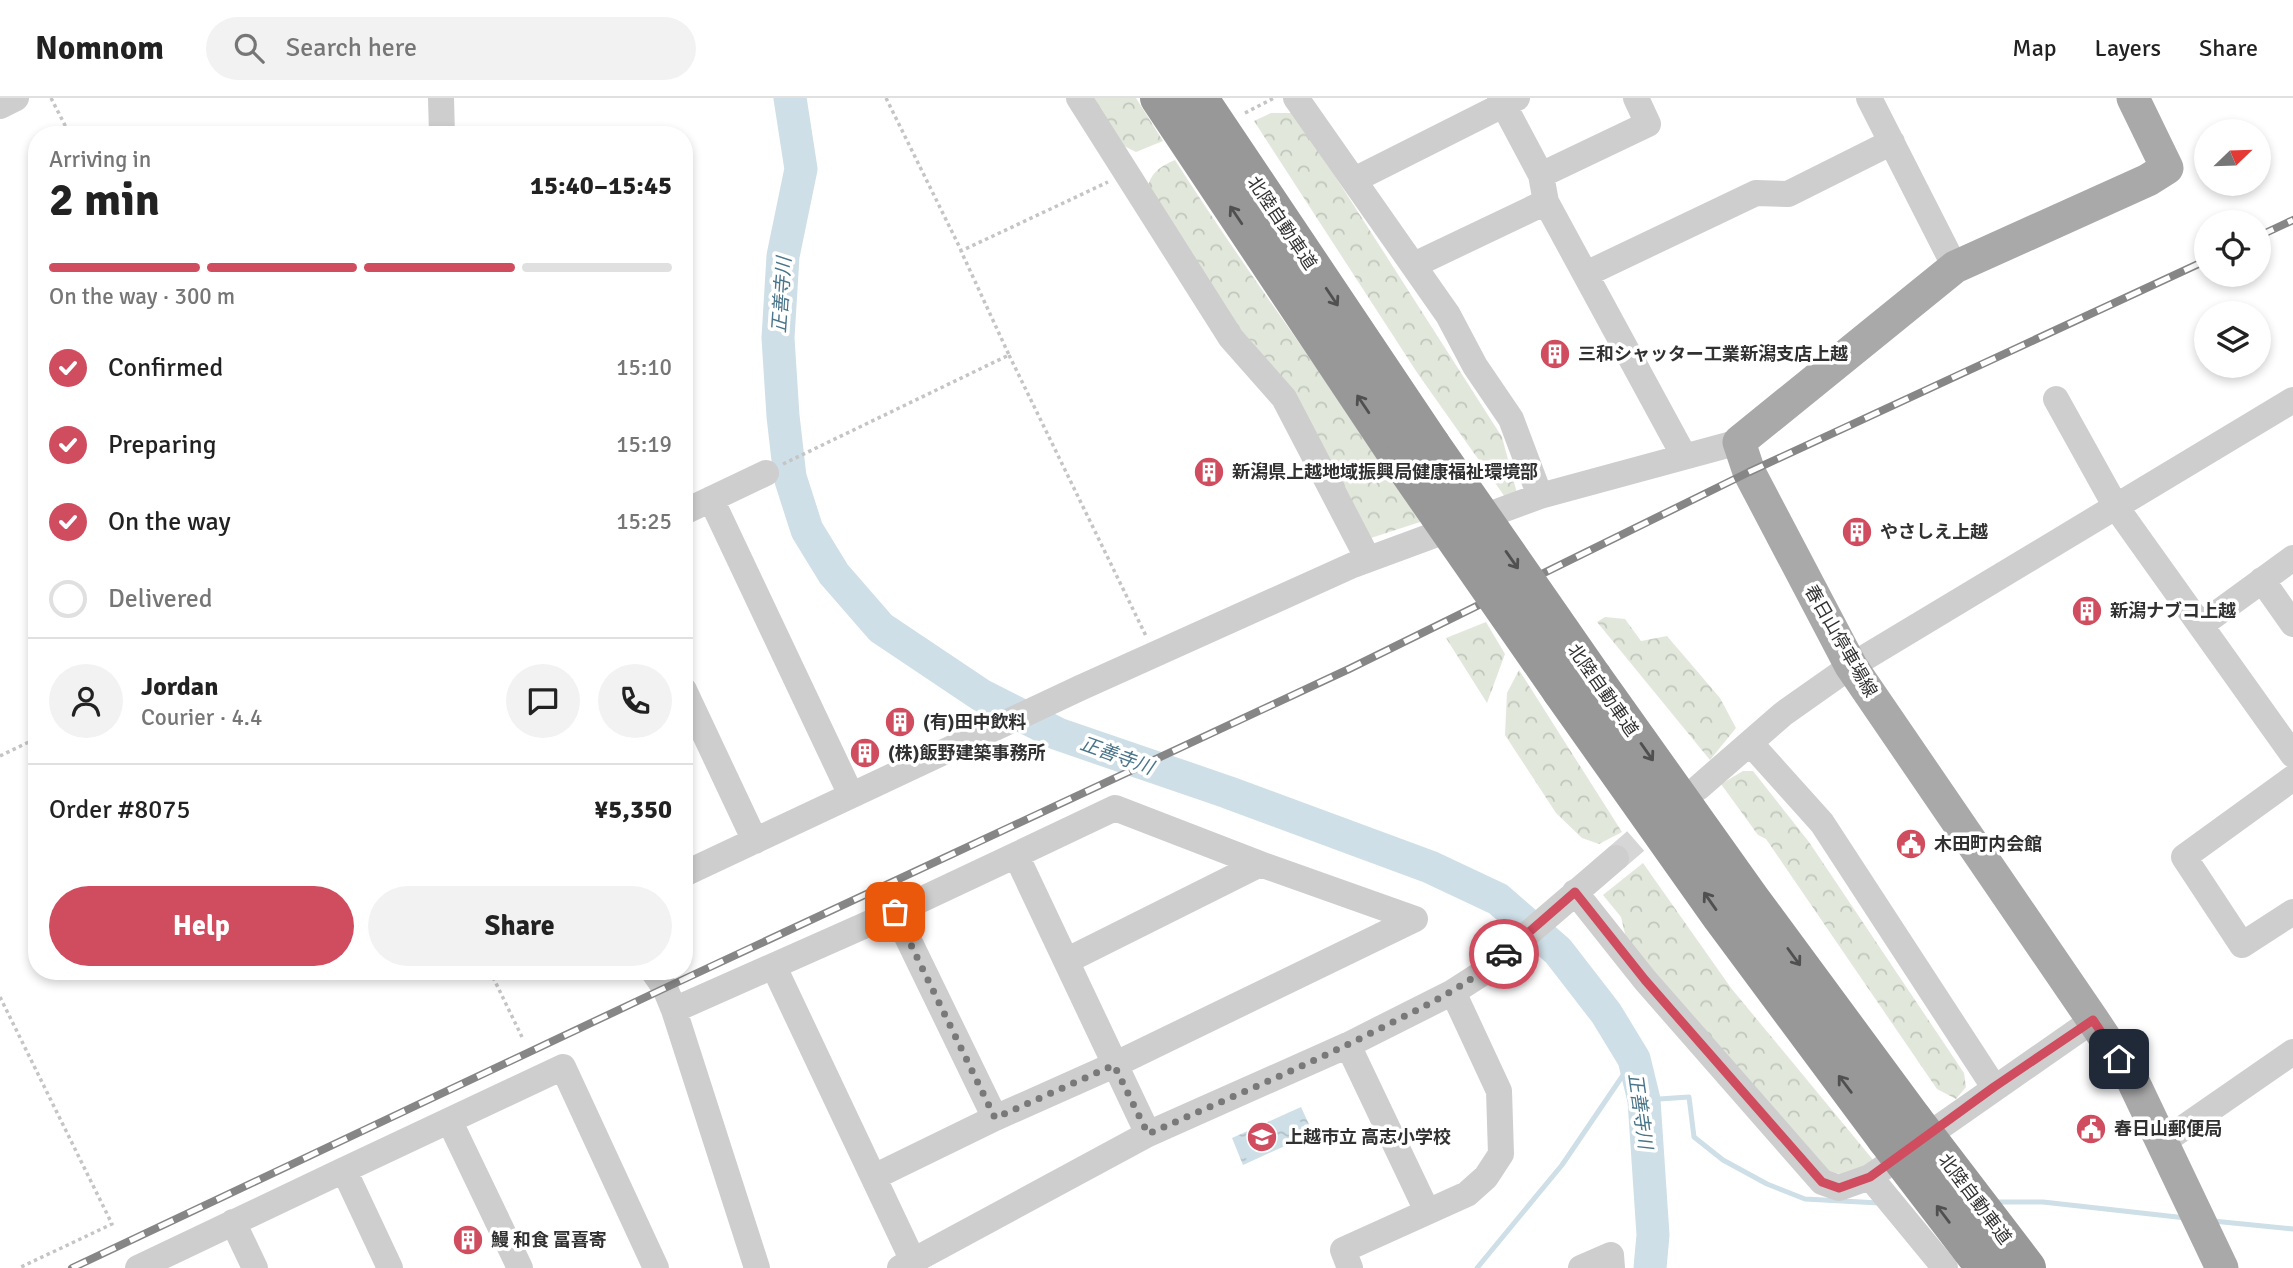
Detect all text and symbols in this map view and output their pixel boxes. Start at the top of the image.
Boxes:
search box [206,17,696,80]
text: Nomnom [35,28,164,69]
icon: search [230,29,268,67]
text: Search here [286,32,417,64]
text: Map [2012,33,2057,63]
text: Layers [2095,33,2161,63]
text: Share [2199,33,2258,63]
north arrow [2194,119,2272,196]
map controls [2194,119,2271,378]
text: Arriving in [49,145,151,174]
text: 15:40–15:45 [530,170,672,202]
text: 2 min [49,172,160,228]
street label: 北陸自動車道 [1243,172,1321,274]
one-way arrow [1229,206,1243,225]
button: locate [2194,210,2271,287]
water label: 正善寺川 [767,254,797,334]
text: On the way · 300 m [49,282,235,311]
one-way arrow [1325,287,1339,306]
button: layers [2194,301,2271,378]
building icon: 三和シャッター工業新潟支店上越 [1538,337,1572,371]
place label: 三和シャッター工業新潟支店上越 [1578,343,1848,365]
icon: check [49,349,87,387]
text: Confirmed [108,352,223,384]
text: 15:10 [616,353,672,382]
one-way arrow [1356,395,1370,414]
icon: check [49,426,87,464]
text: Preparing [108,429,216,461]
text: 15:19 [616,430,672,459]
building icon: 新潟県上越地域振興局健康福祉環境部 [1192,455,1226,489]
place label: 新潟県上越地域振興局健康福祉環境部 [1232,461,1538,483]
icon: check [49,503,87,541]
text: On the way [108,506,231,538]
text: 15:25 [616,507,672,536]
building icon: やさしえ上越 [1840,515,1874,549]
place label: やさしえ上越 [1880,521,1988,543]
one-way arrow [1505,550,1519,569]
street label: 春日山停車場線 [1800,581,1882,701]
text: Delivered [108,583,213,615]
building icon: 新潟ナブコ上越 [2070,594,2104,628]
place label: 新潟ナブコ上越 [2110,600,2236,622]
street label: 北陸自動車道 [1563,639,1643,741]
button: person [49,664,123,738]
button: chat [506,664,580,738]
button: phone [598,664,672,738]
text: Jordan [141,671,218,703]
text: Courier · 4.4 [141,703,262,732]
building icon: (有)田中飲料 [883,705,917,739]
place label: (有)田中飲料 [923,711,1027,733]
water label: 正善寺川 [1077,732,1158,781]
building icon: (株)飯野建築事務所 [848,736,882,770]
place label: (株)飯野建築事務所 [888,742,1046,764]
one-way arrow [1639,742,1654,761]
text: Order #8075 [49,794,190,826]
text: ¥5,350 [594,794,672,826]
public building icon: 木田町内会館 [1894,827,1928,861]
place label: 木田町内会館 [1934,833,2042,855]
pin [865,882,925,942]
button: Help [49,886,354,966]
button: Share [368,886,672,966]
one-way arrow [1703,892,1717,911]
icon: bag [876,893,914,931]
courier [1469,919,1539,989]
icon: car [1485,935,1523,973]
one-way arrow [1786,947,1801,966]
pin [2089,1029,2149,1089]
icon: home [2100,1040,2138,1078]
water label: 正善寺川 [1623,1072,1657,1152]
one-way arrow [1838,1075,1852,1094]
public building icon: 春日山郵便局 [2074,1112,2108,1146]
place label: 春日山郵便局 [2114,1118,2222,1140]
school or university icon: 上越市立 高志小学校 [1245,1120,1279,1154]
place label: 上越市立 高志小学校 [1285,1126,1451,1148]
street label: 北陸自動車道 [1934,1149,2016,1249]
one-way arrow [1936,1205,1951,1224]
building icon: 鰻 和食 冨喜寄 [451,1223,485,1257]
place label: 鰻 和食 冨喜寄 [491,1229,607,1251]

